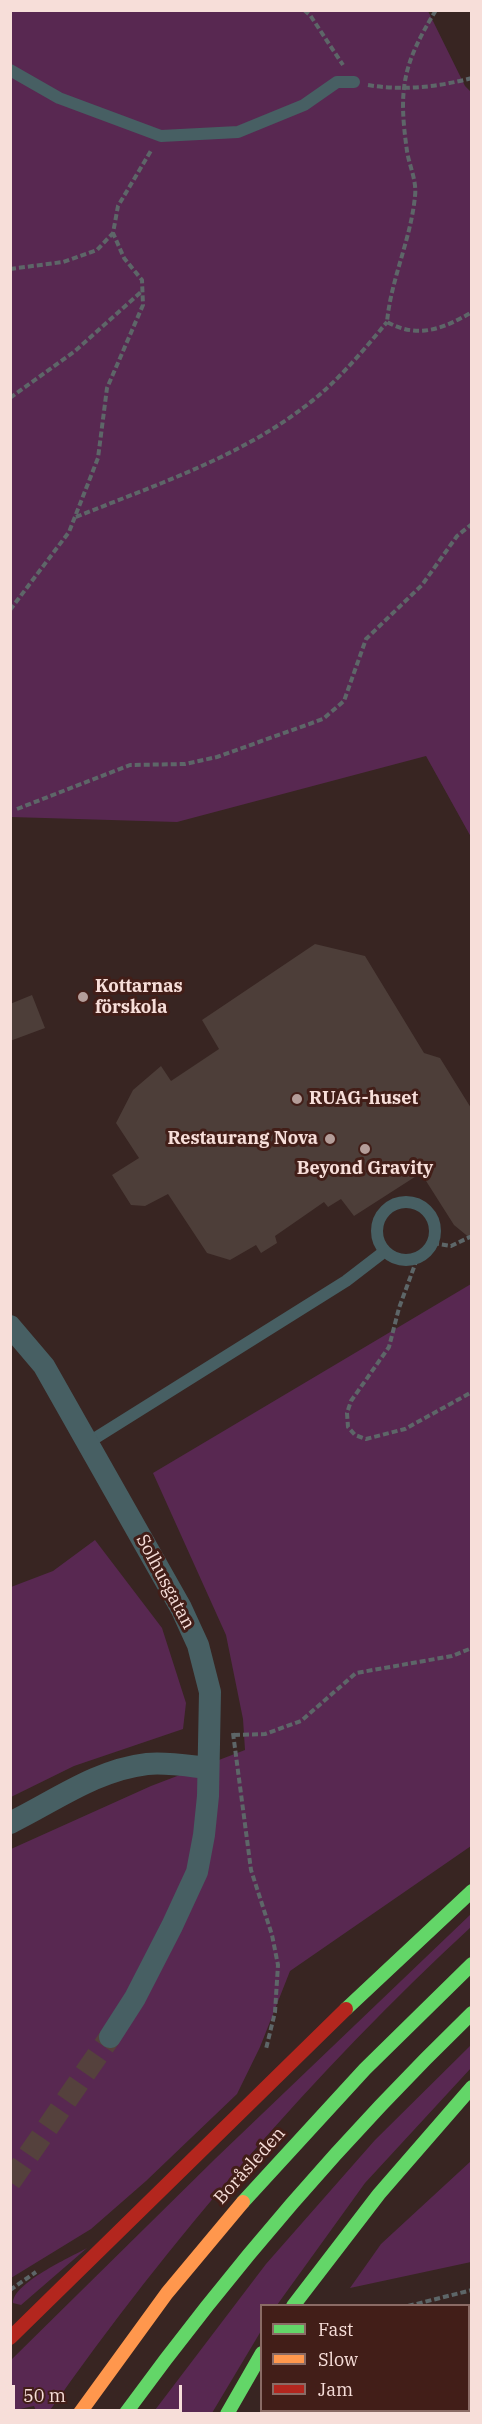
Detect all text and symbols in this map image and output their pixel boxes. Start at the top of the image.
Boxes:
place label: Kottarnas förskola [95,976,183,1018]
marker: Kottarnas förskola [76,990,90,1004]
place label: RUAG-huset [309,1088,418,1110]
marker: RUAG-huset [290,1092,304,1106]
place label: Restaurang Nova [167,1128,318,1150]
marker: Restaurang Nova [323,1132,337,1146]
marker: Beyond Gravity [358,1142,372,1156]
place label: Beyond Gravity [297,1158,433,1180]
street label: Solhusgatan [131,1531,199,1633]
street label: Boråsleden [210,2123,290,2209]
legend [260,2304,470,2412]
text: Fast [318,2318,353,2341]
text: Slow [318,2348,358,2371]
scale bar [15,2373,184,2411]
text: Jam [318,2378,353,2401]
text: 50 m [23,2384,66,2407]

